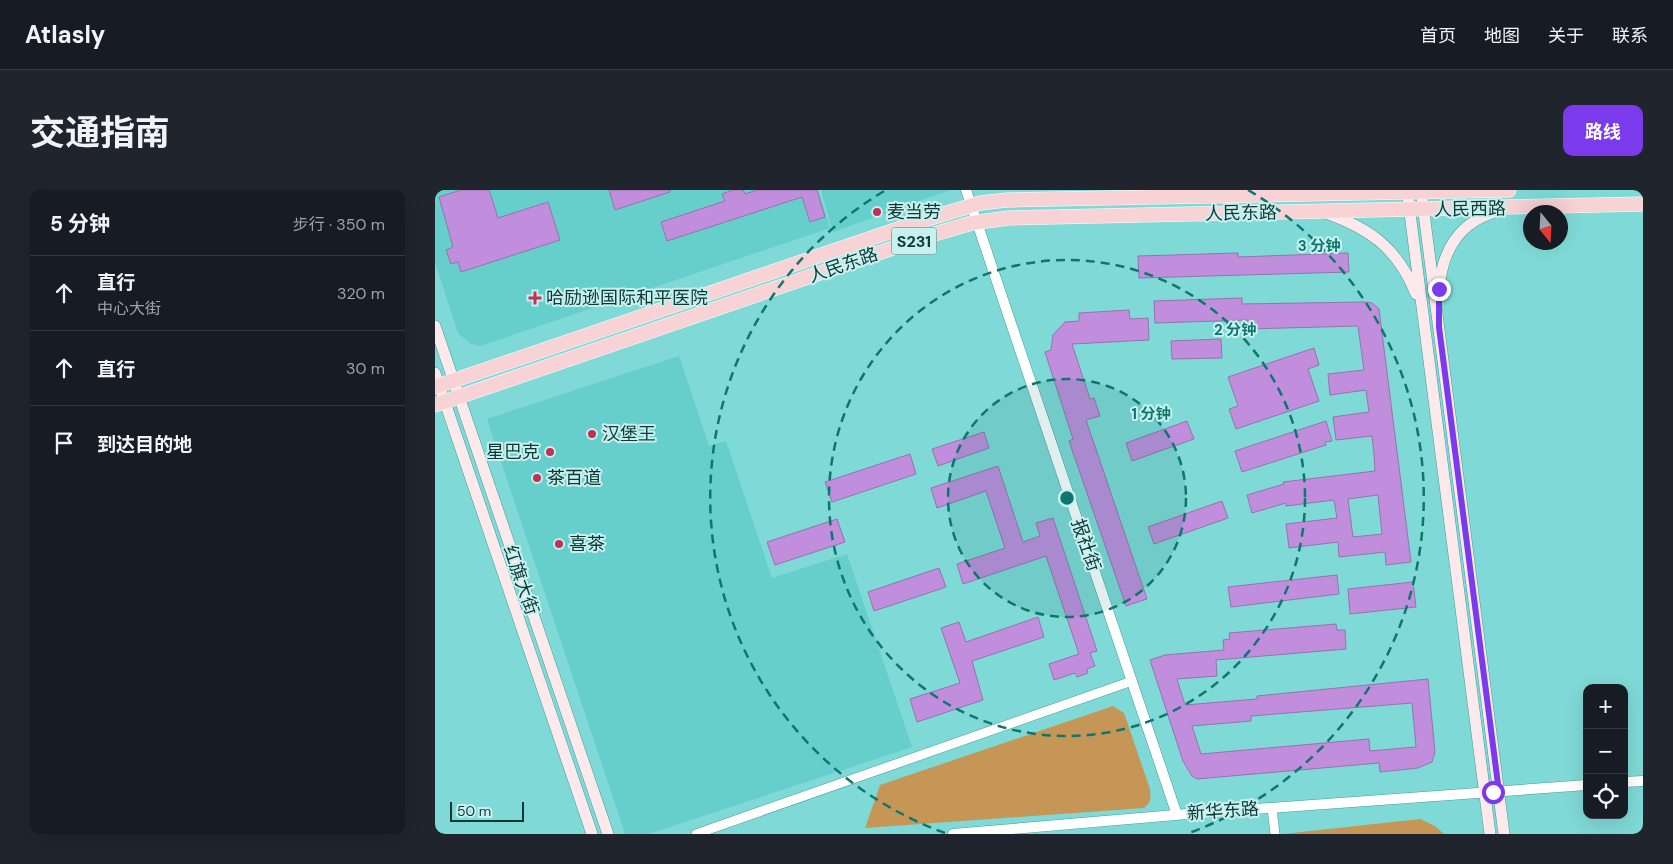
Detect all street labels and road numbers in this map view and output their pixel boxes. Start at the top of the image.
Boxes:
street label: 人民西路 [1434,196,1506,222]
street label: 人民东路 [1205,200,1277,226]
road number: S231 [891,227,937,254]
street label: 人民东路 [805,242,881,288]
street label: 报社街 [1066,516,1106,574]
street label: 红旗大街 [498,542,544,618]
street label: 新华东路 [1186,797,1260,825]

